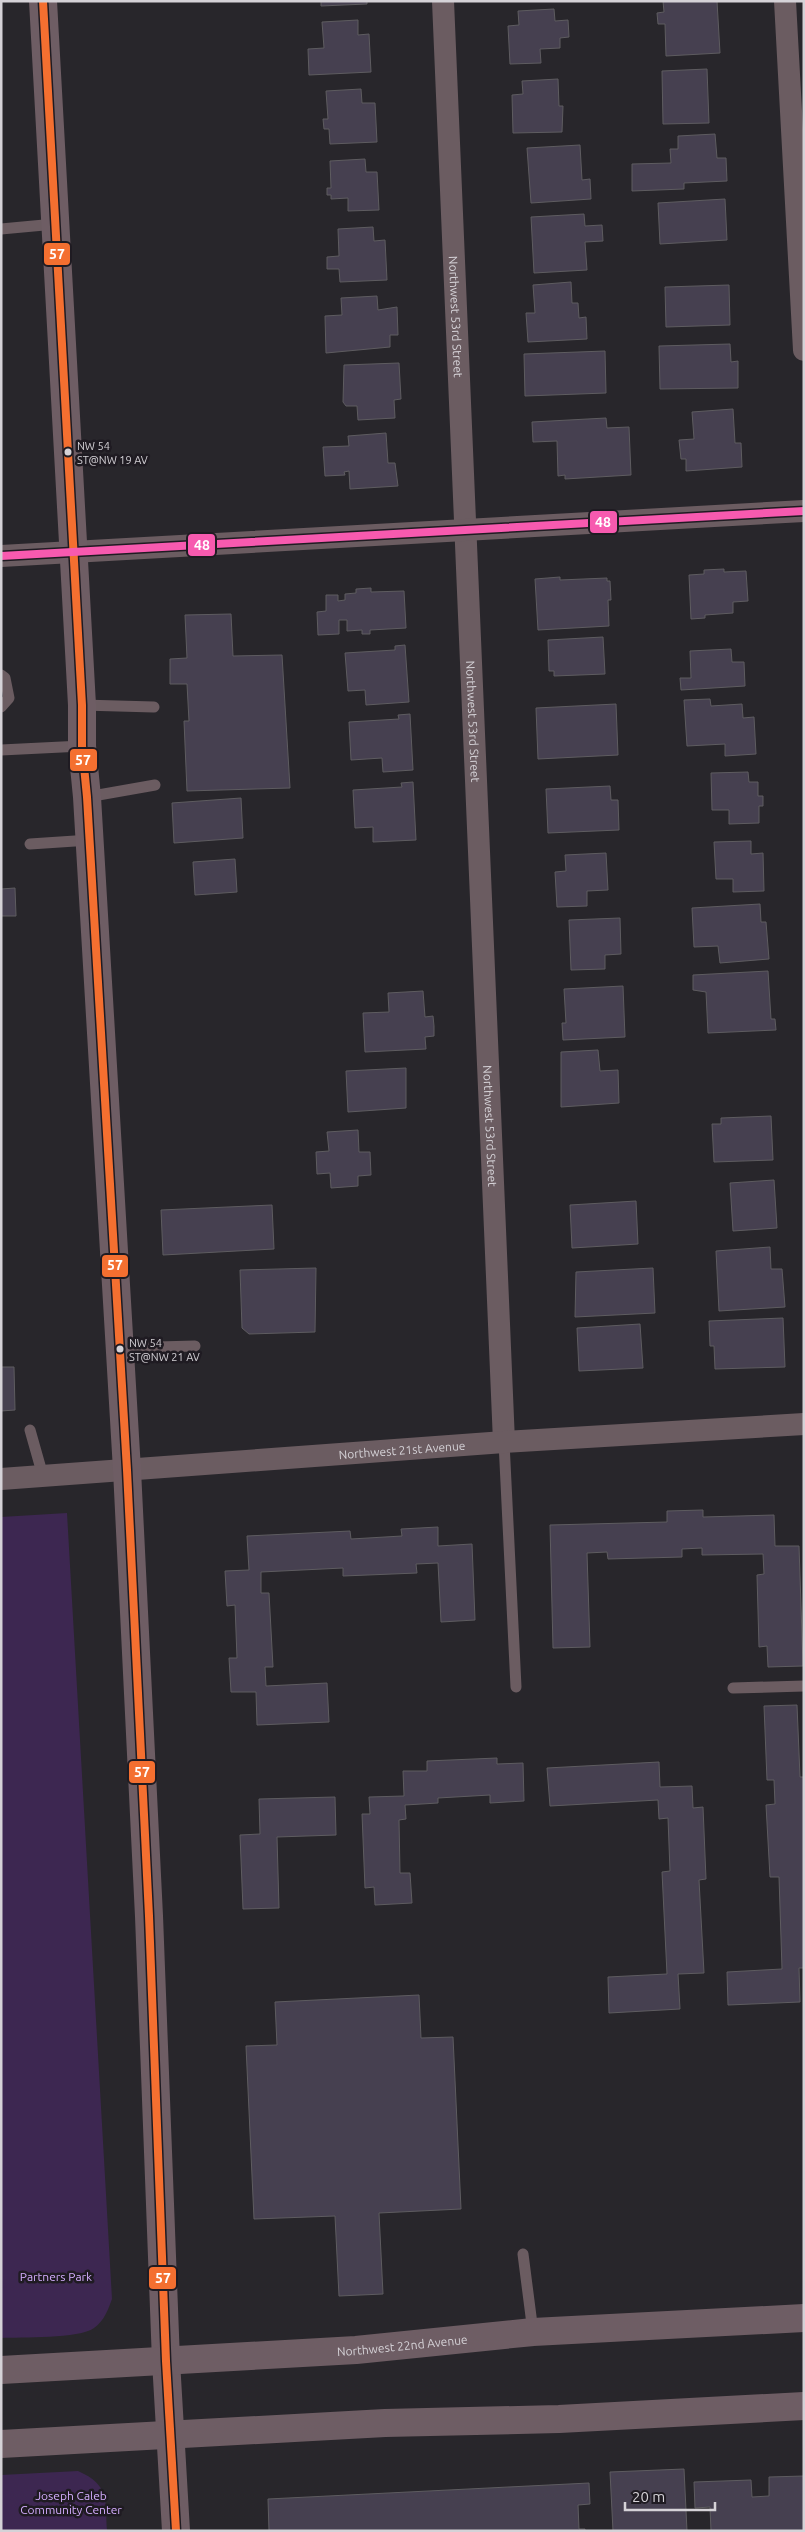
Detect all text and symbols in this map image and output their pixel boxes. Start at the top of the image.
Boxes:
line badge: 57 [43,242,71,266]
text: 57 [49,246,65,262]
street label: Northwest 53rd Street [447,256,465,378]
place label: NW 54 ST@NW 19 AV [77,440,148,466]
marker: NW 54 ST@NW 19 AV [63,447,73,457]
line badge: 48 [589,510,618,534]
text: 48 [595,514,611,530]
line badge: 48 [187,533,216,557]
text: 48 [194,537,210,553]
street label: Northwest 53rd Street [464,660,483,783]
line badge: 57 [69,748,98,772]
text: 57 [75,752,91,768]
street label: Northwest 53rd Street [482,1065,500,1187]
line badge: 57 [101,1254,129,1278]
text: 57 [107,1257,123,1273]
place label: NW 54 ST@NW 21 AV [129,1337,200,1363]
marker: NW 54 ST@NW 21 AV [115,1344,125,1354]
street label: Northwest 21st Avenue [338,1438,466,1461]
line badge: 57 [128,1760,156,1784]
text: 57 [134,1764,150,1780]
line badge: 57 [148,2266,177,2290]
park label: Partners Park [20,2270,92,2283]
text: 57 [155,2270,171,2286]
street label: Northwest 22nd Avenue [337,2332,468,2358]
scale bar [625,2480,715,2512]
text: 20 m [632,2488,665,2505]
park label: Joseph Caleb Community Center [20,2489,122,2516]

